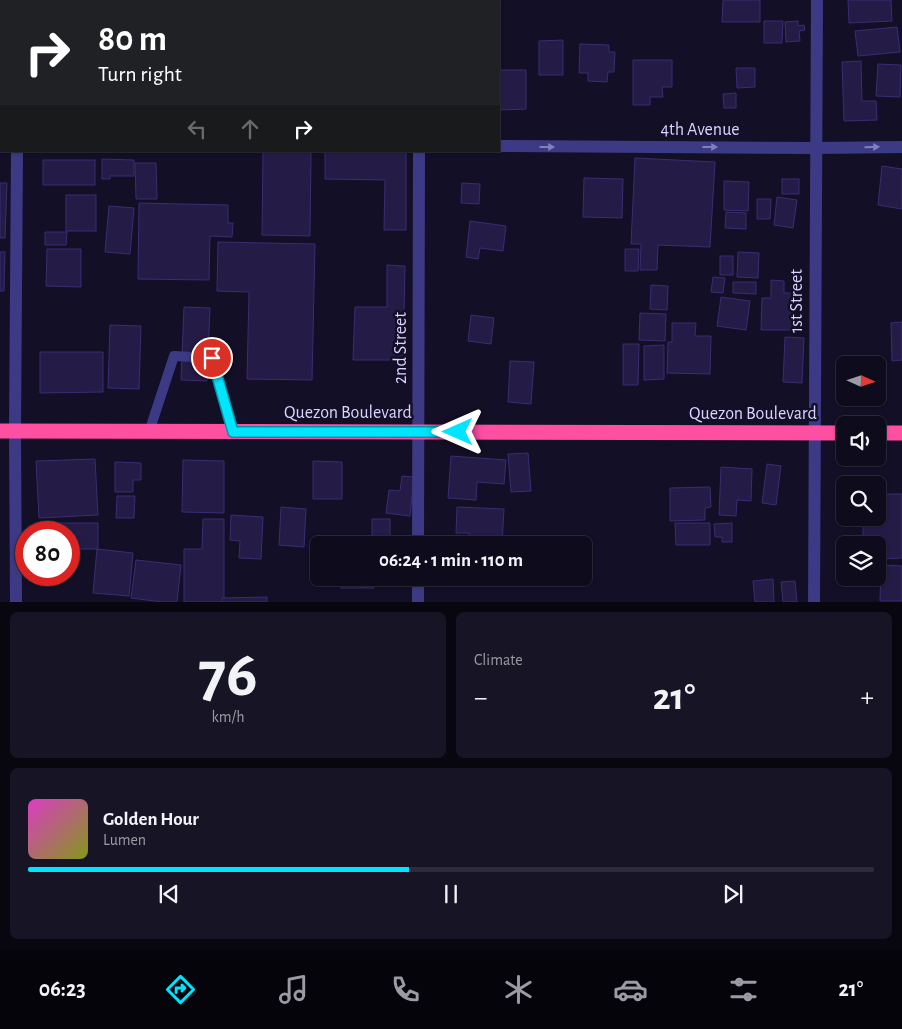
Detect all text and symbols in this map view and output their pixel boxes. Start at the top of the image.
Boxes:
icon: right [15,20,80,85]
text: 80 m [98,22,167,57]
text: Turn right [98,63,182,85]
icon: left [183,115,211,143]
icon: ahead [236,115,264,143]
icon: right [289,115,317,143]
street label: 4th Avenue [660,121,740,139]
one-way arrow [540,143,556,151]
one-way arrow [702,143,718,151]
one-way arrow [865,143,881,151]
street label: 1st Street [788,269,806,333]
street label: 2nd Street [392,312,410,384]
pin [191,337,233,379]
icon: arrive [198,344,226,372]
north arrow [836,356,886,406]
map controls [836,356,886,586]
street label: Quezon Boulevard [284,404,412,422]
position arrow [431,405,483,457]
street label: Quezon Boulevard [689,405,817,423]
button: sound [836,416,886,466]
button: search [836,476,886,526]
speed limit sign: 80 [15,521,80,586]
button: layers [836,536,886,586]
text: 06:24 · 1 min · 110 m [379,551,523,570]
text: 76 [198,643,258,708]
text: Climate [474,652,523,668]
text: 21° [653,679,695,717]
text: − [474,684,487,712]
text: + [861,684,874,712]
text: km/h [211,709,245,725]
text: Golden Hour [103,810,199,829]
text: Lumen [103,832,146,848]
icon: previous [155,880,183,908]
icon: pause [437,880,465,908]
icon: next [719,880,747,908]
icon: directions [163,972,198,1007]
icon: music [276,972,311,1007]
icon: phone [388,972,423,1007]
icon: climate [501,972,536,1007]
icon: car [613,972,648,1007]
icon: filters [726,972,761,1007]
text: 06:23 [39,978,86,1000]
text: 21° [838,978,863,1000]

